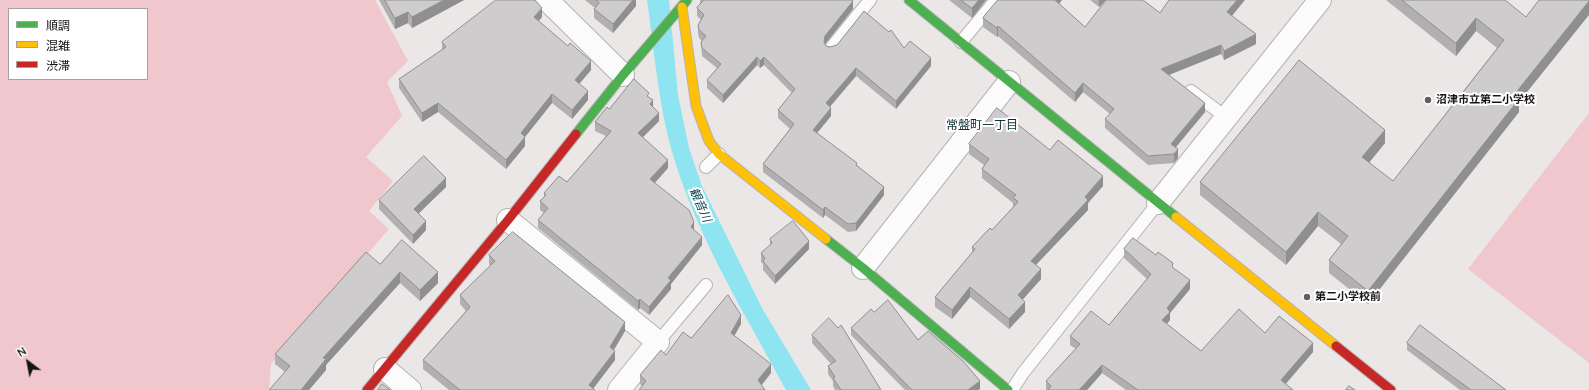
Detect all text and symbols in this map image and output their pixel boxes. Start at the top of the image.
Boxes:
legend [8,8,148,80]
text: 順調 [46,18,70,33]
text: 混雑 [46,38,70,53]
text: 渋滞 [46,58,70,73]
place label: 沼津市立第二小学校 [1436,93,1535,107]
marker: 沼津市立第二小学校 [1423,95,1433,105]
district label: 常盤町一丁目 [946,118,1018,132]
water label: 観音川 [686,186,714,224]
place label: 第二小学校前 [1315,290,1381,304]
marker: 第二小学校前 [1302,292,1312,302]
north arrow [8,342,48,382]
text: N [14,344,29,360]

